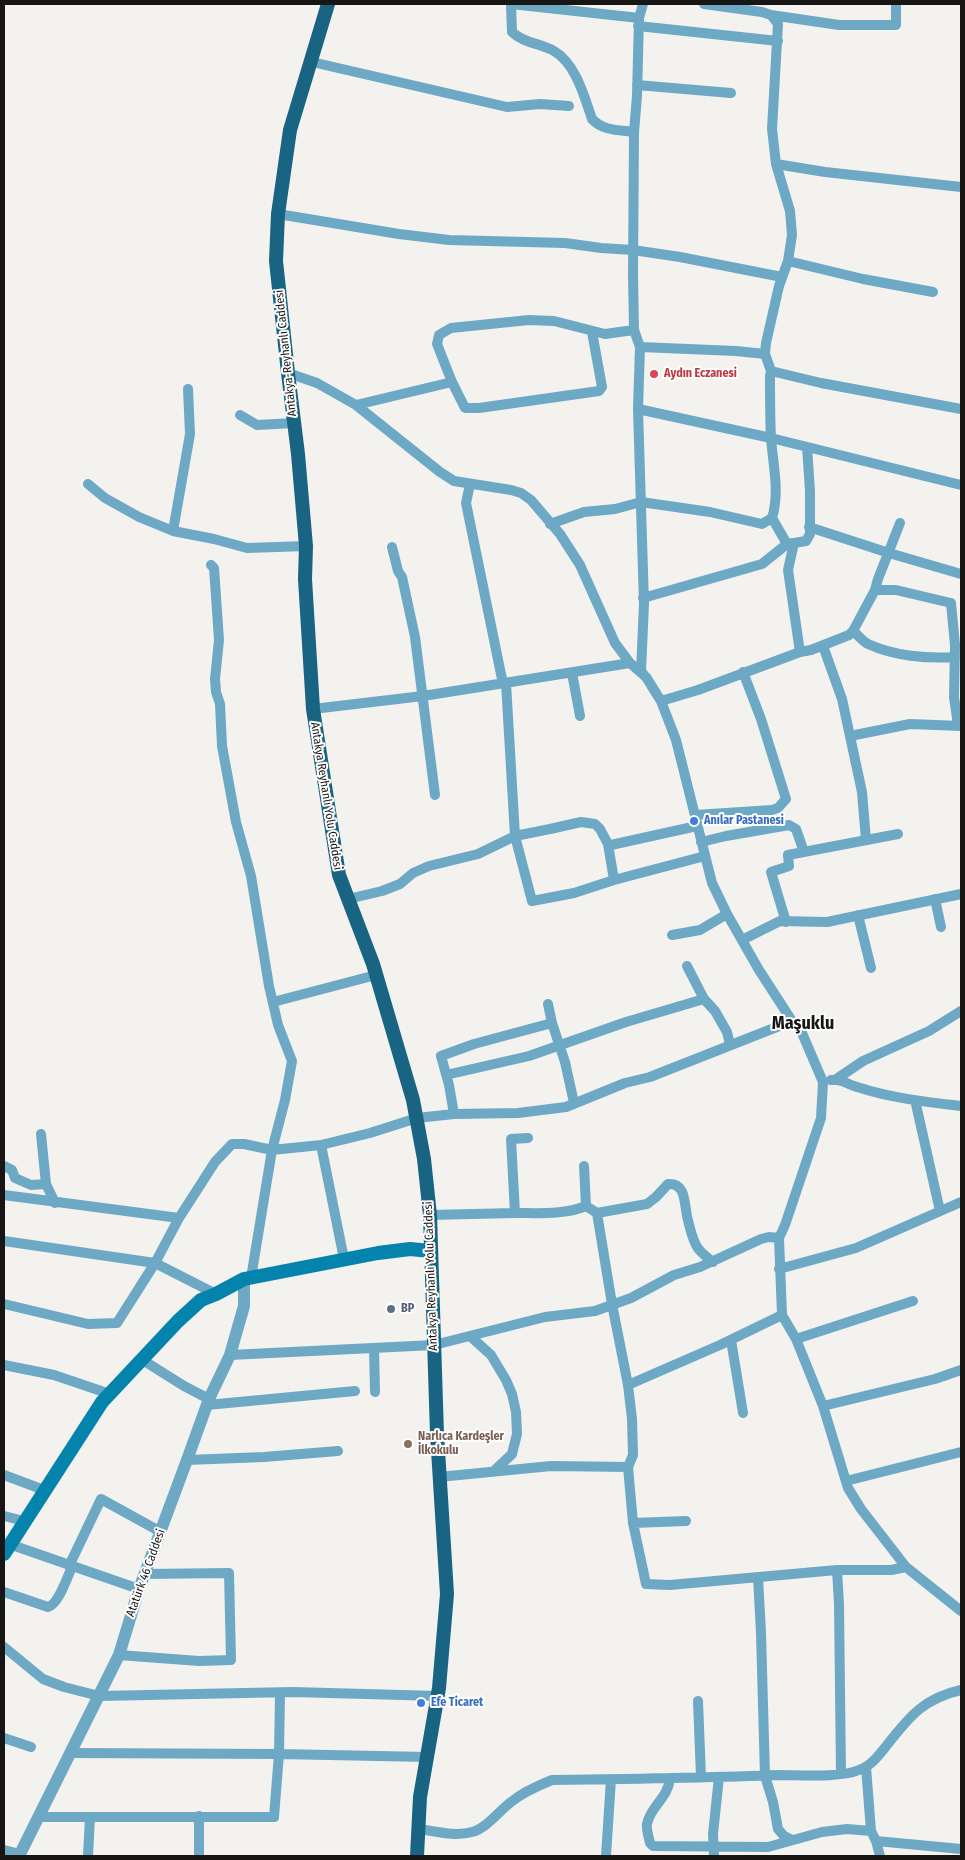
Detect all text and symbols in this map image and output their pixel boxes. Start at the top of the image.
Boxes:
street label: Antakya-Reyhanlı Caddesi [272,289,300,417]
place label: Aydın Eczanesi [664,367,737,381]
marker: Aydın Eczanesi [648,368,660,380]
street label: Antakya Reyhanlı Yolu Caddesi [307,721,345,871]
place label: Anılar Pastanesi [704,814,784,828]
marker: Anılar Pastanesi [688,815,700,827]
district label: Maşuklu [772,1013,834,1035]
street label: Antakya Reyhanlı Yolu Caddesi [421,1201,441,1351]
place label: BP [401,1302,414,1316]
marker: BP [385,1303,397,1315]
place label: Narlıca Kardeşler İlkokulu [418,1430,504,1458]
marker: Narlıca Kardeşler İlkokulu [402,1438,414,1450]
street label: Atatürk 46 Caddesi [123,1527,169,1619]
place label: Efe Ticaret [431,1696,483,1710]
marker: Efe Ticaret [415,1697,427,1709]

